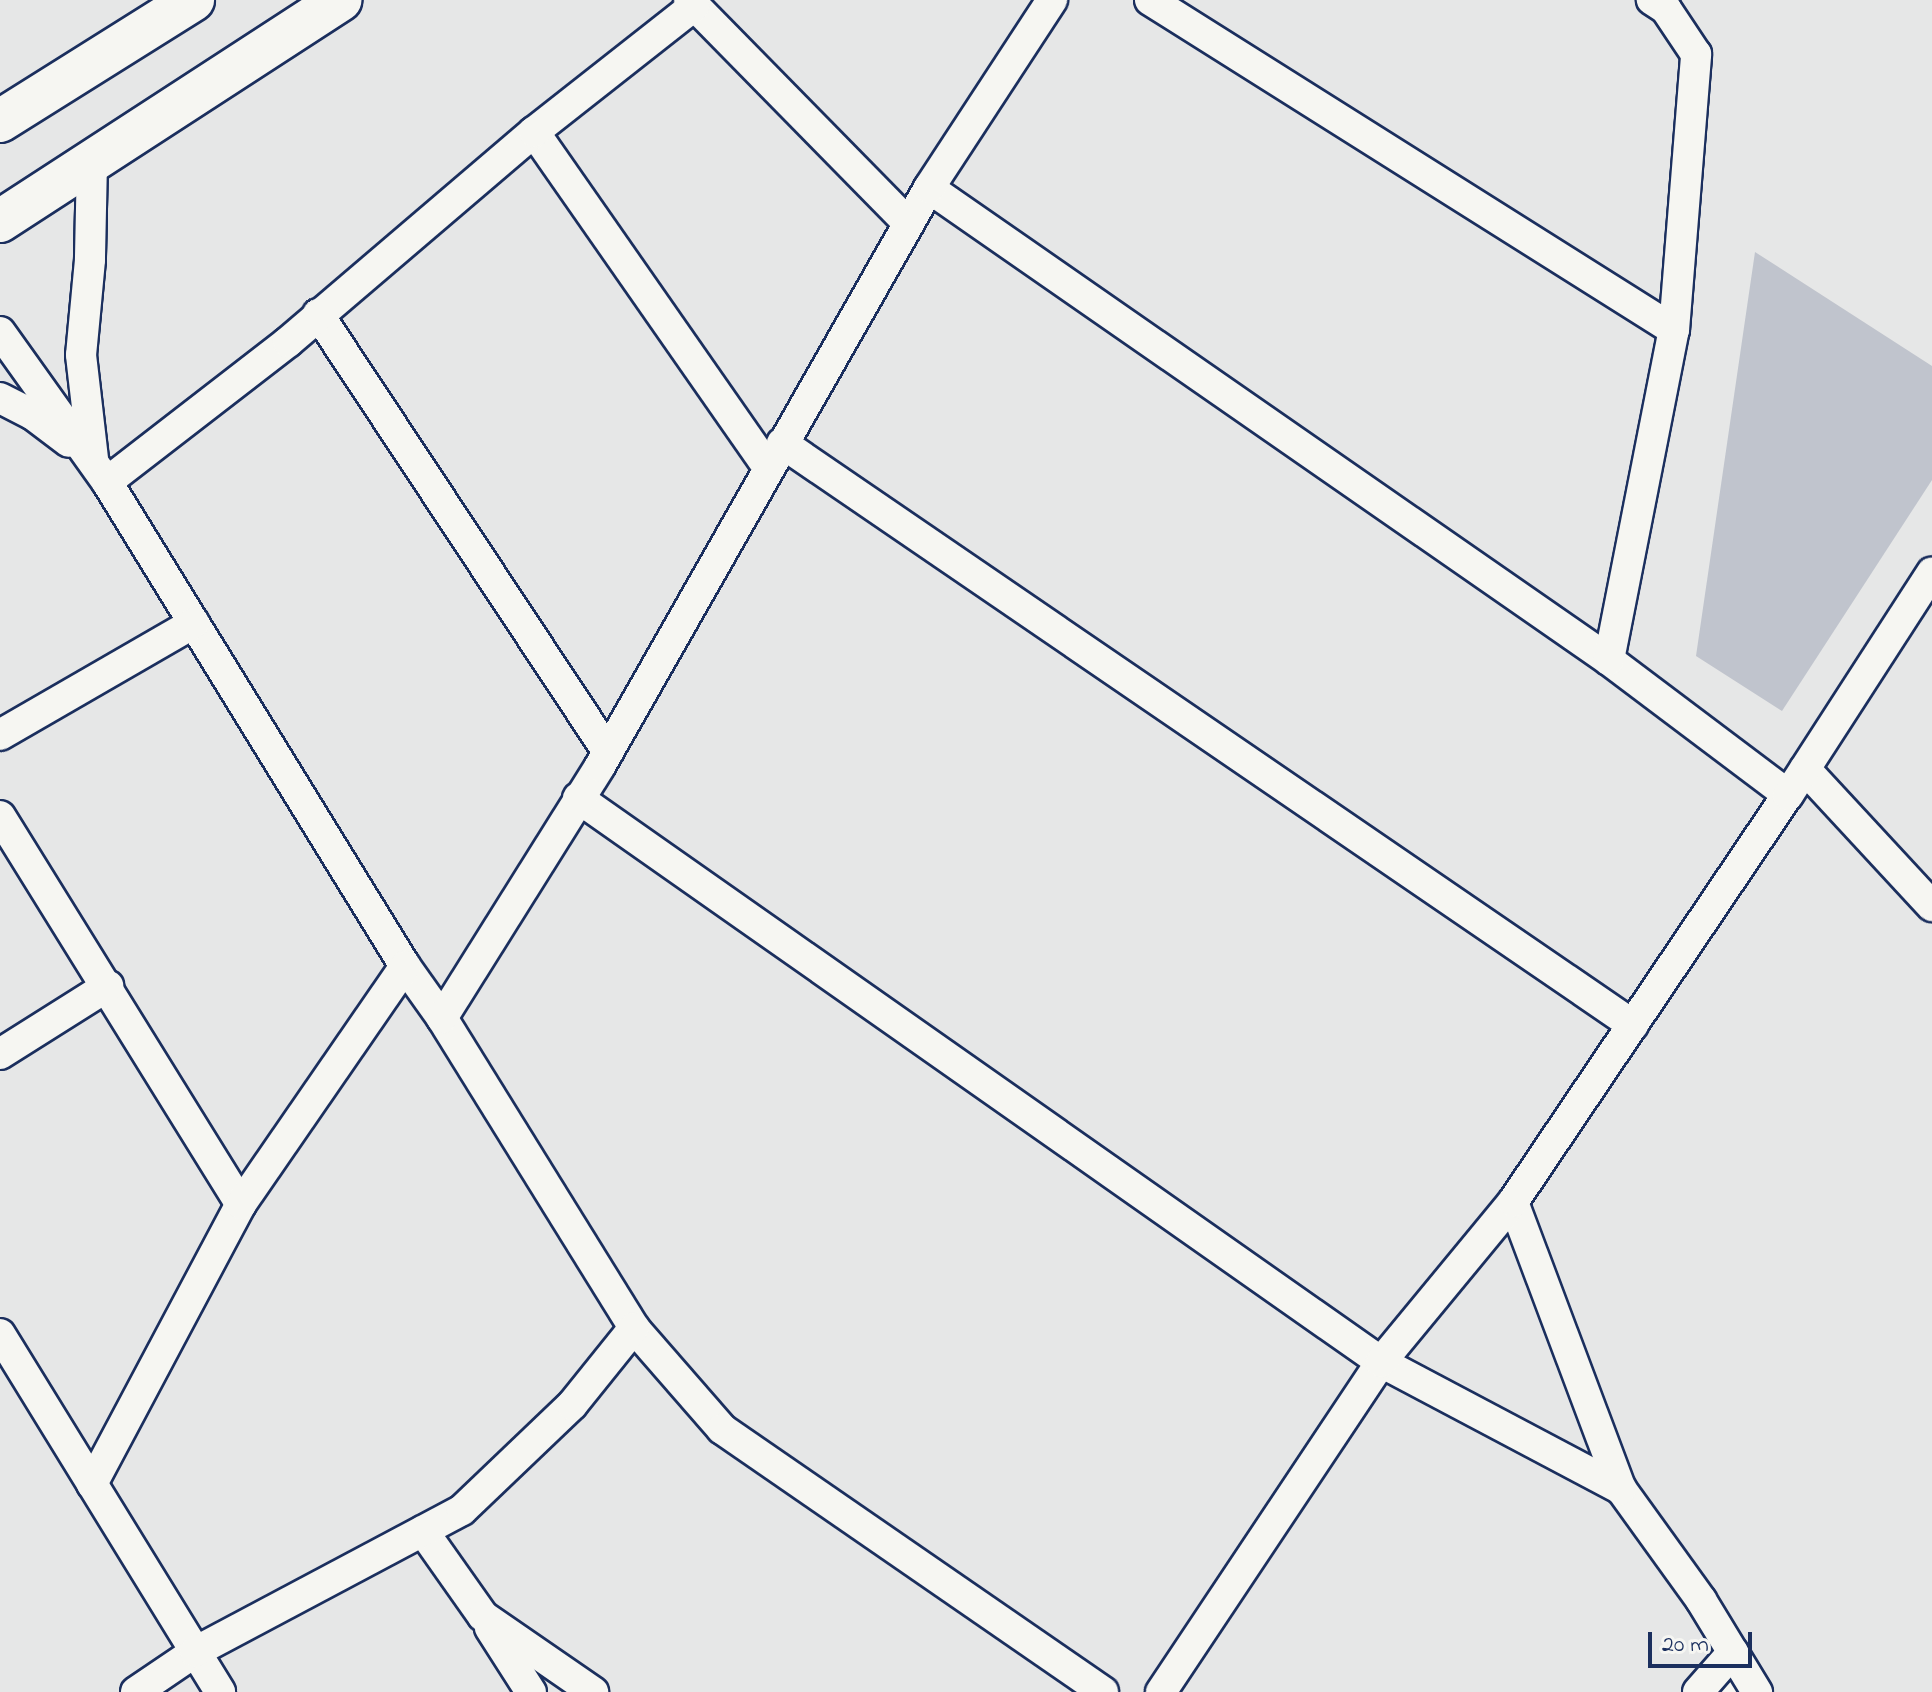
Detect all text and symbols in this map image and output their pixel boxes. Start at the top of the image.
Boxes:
scale bar [1652,1616,1756,1666]
text: 20 m [1662,1628,1709,1663]

